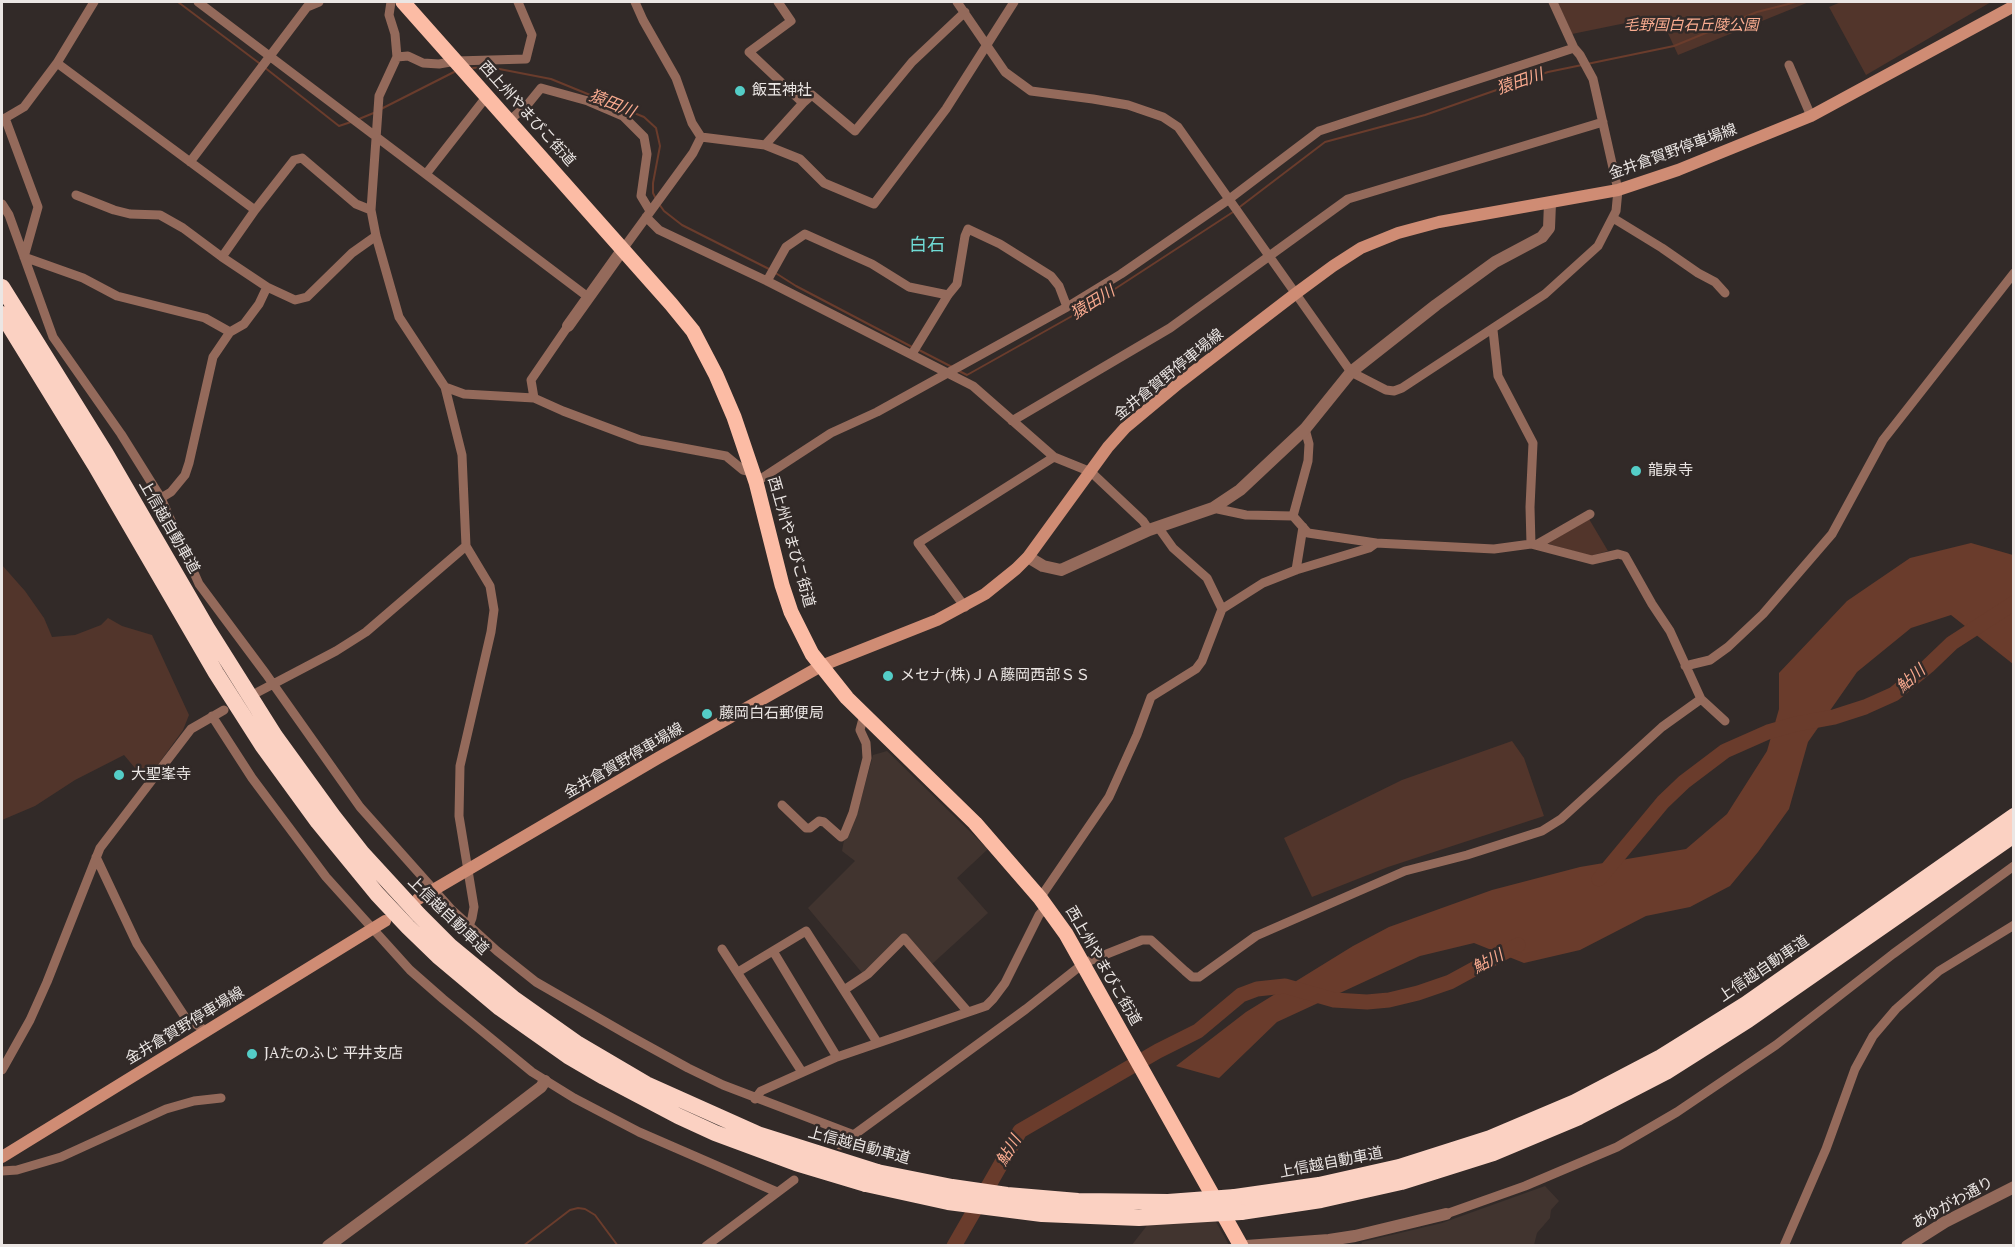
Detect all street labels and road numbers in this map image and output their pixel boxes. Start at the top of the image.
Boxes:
street label: 西上州やまびこ街道 [475,58,579,170]
street label: 金井倉賀野停車場線 [1606,120,1740,184]
street label: 金井倉賀野停車場線 [1111,326,1227,424]
street label: 西上州やまびこ街道 [764,475,818,609]
street label: 上信越自動車道 [135,477,203,577]
street label: 金井倉賀野停車場線 [561,719,687,803]
street label: 上信越自動車道 [404,873,492,959]
street label: 西上州やまびこ街道 [1061,903,1145,1029]
street label: 上信越自動車道 [1715,932,1813,1006]
street label: 金井倉賀野停車場線 [123,984,247,1068]
street label: 上信越自動車道 [806,1124,912,1168]
street label: 上信越自動車道 [1278,1144,1384,1182]
street label: あゆがわ通り [1909,1173,1997,1233]

